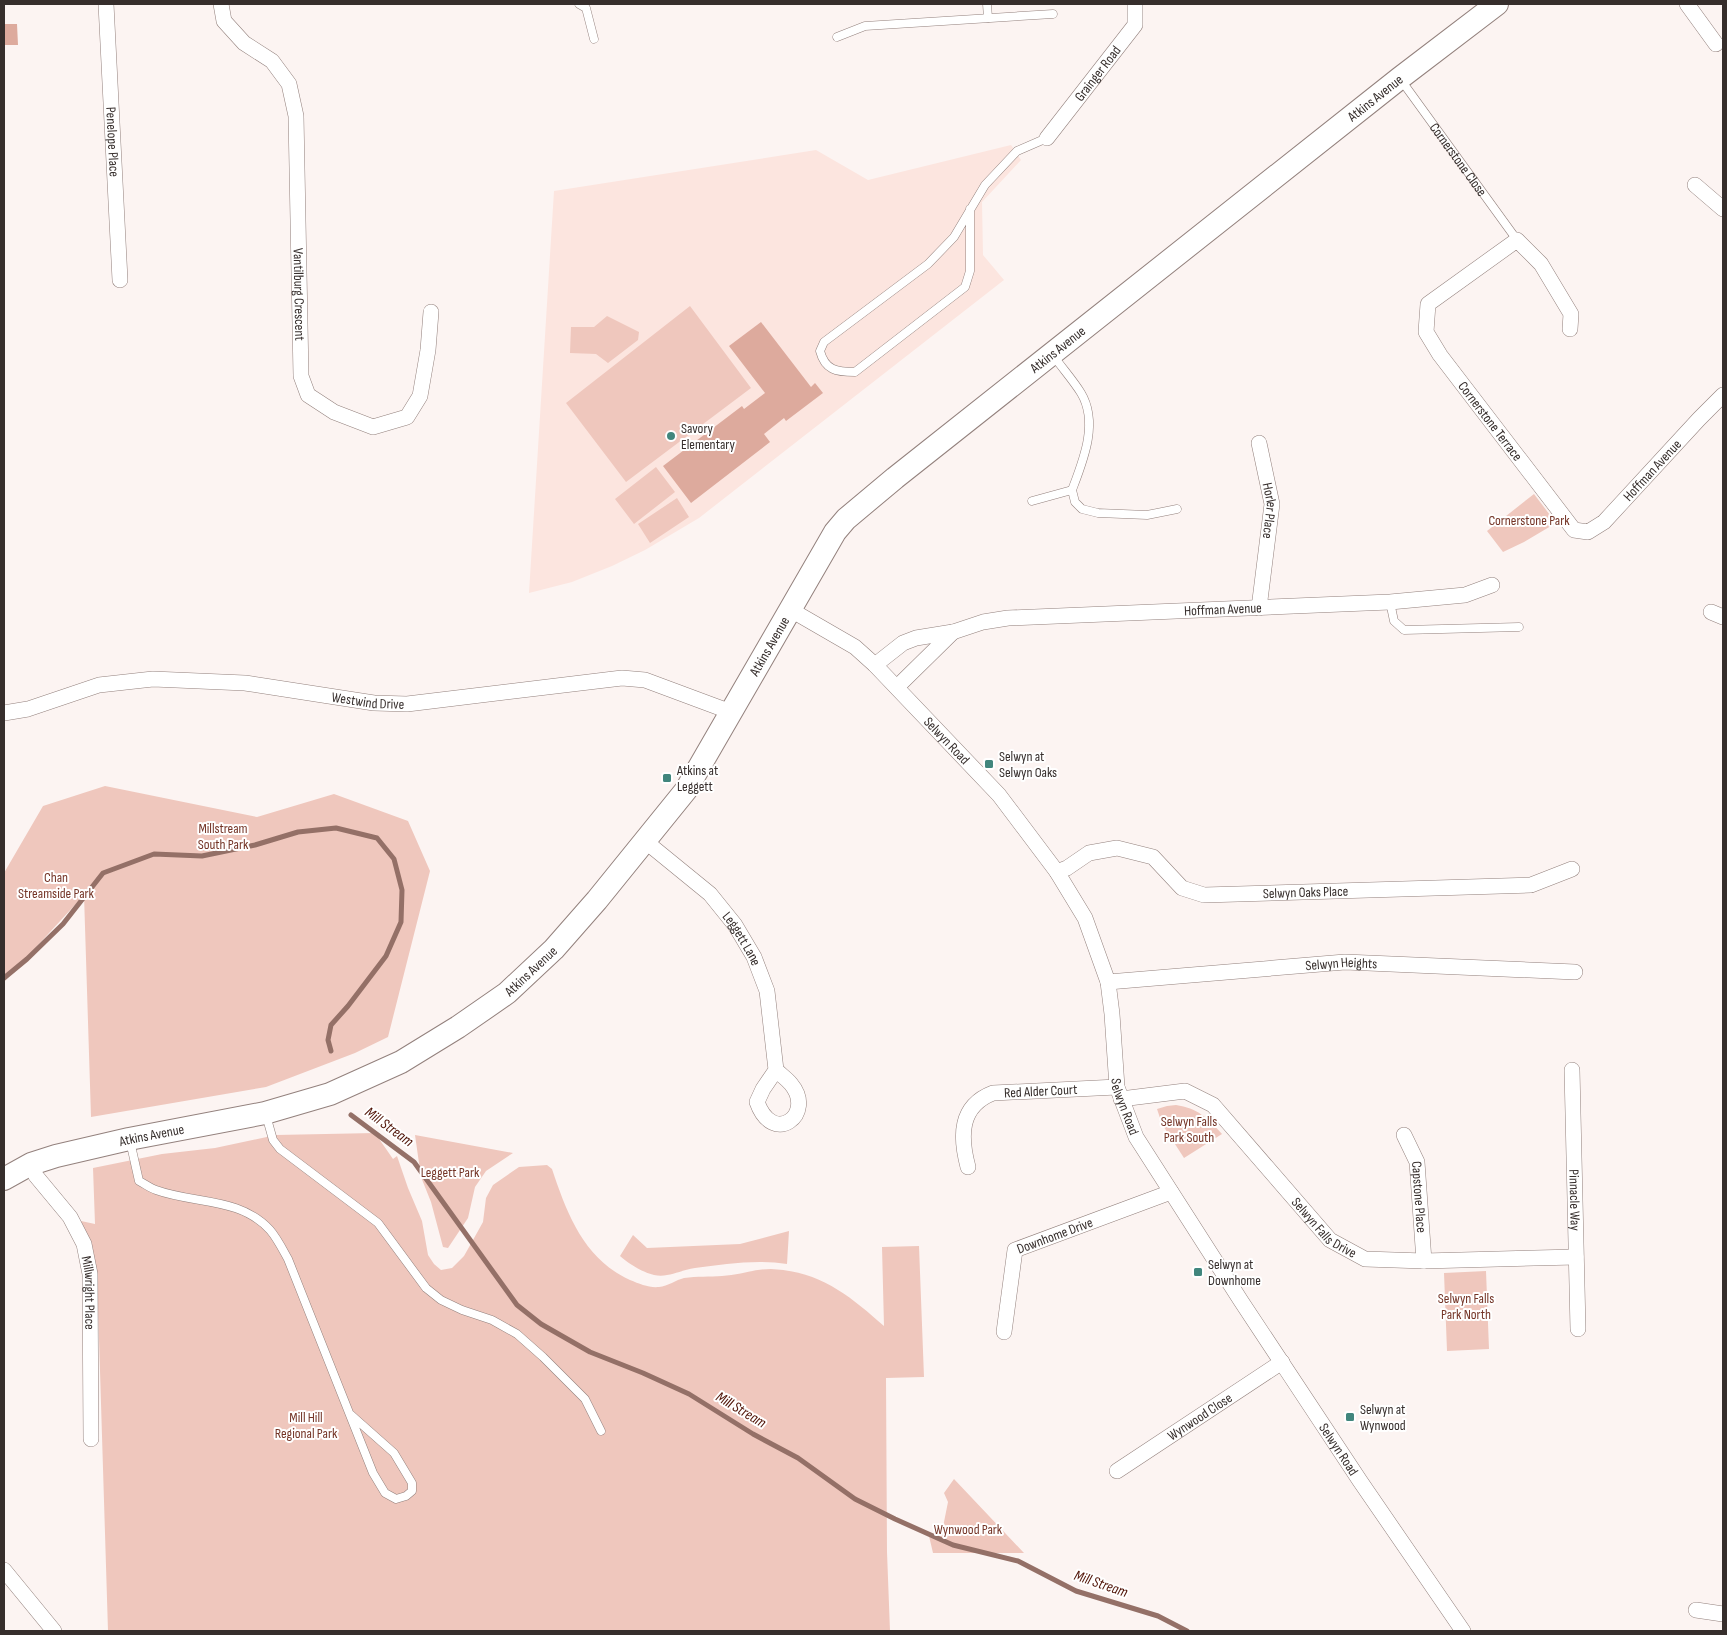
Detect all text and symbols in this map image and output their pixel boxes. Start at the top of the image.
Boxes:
street label: Grainger Road [1071,42,1124,104]
street label: Atkins Avenue [1343,71,1406,125]
street label: Penelope Place [103,106,123,177]
street label: Cornerstone Close [1426,119,1491,199]
street label: Vantilburg Crescent [290,248,309,341]
street label: Atkins Avenue [1026,322,1089,377]
street label: Cornerstone Terrace [1455,378,1526,464]
place label: Savory Elementary [681,420,735,453]
marker: Savory Elementary [665,430,677,442]
street label: Hoffman Avenue [1619,436,1685,504]
street label: Horler Place [1259,481,1281,540]
park label: Cornerstone Park [1488,512,1570,529]
street label: Hoffman Avenue [1184,599,1262,619]
street label: Atkins Avenue [745,613,793,680]
street label: Westwind Drive [331,688,404,712]
street label: Selwyn Road [920,713,974,768]
place label: Selwyn at Selwyn Oaks [999,748,1057,781]
marker: Selwyn at Selwyn Oaks [983,758,995,770]
place label: Atkins at Leggett [676,762,718,795]
marker: Atkins at Leggett [661,772,673,784]
park label: Millstream South Park [198,820,249,853]
park label: Chan Streamside Park [18,869,95,902]
street label: Selwyn Oaks Place [1262,882,1348,902]
street label: Leggett Lane [719,908,765,968]
street label: Atkins Avenue [500,942,560,1000]
street label: Selwyn Heights [1305,953,1378,974]
street label: Selwyn Road [1108,1078,1143,1137]
street label: Red Alder Court [1004,1080,1078,1101]
water label: Mill Stream [361,1103,417,1151]
park label: Selwyn Falls Park South [1161,1113,1217,1146]
street label: Atkins Avenue [116,1120,185,1150]
street label: Capstone Place [1408,1161,1430,1233]
park label: Leggett Park [421,1164,480,1181]
street label: Pinnacle Way [1566,1169,1584,1231]
street label: Selwyn Falls Drive [1288,1194,1360,1261]
street label: Downhome Drive [1014,1213,1095,1257]
street label: Millwright Place [78,1254,99,1330]
place label: Selwyn at Downhome [1208,1256,1261,1289]
marker: Selwyn at Downhome [1192,1266,1204,1278]
park label: Selwyn Falls Park North [1438,1290,1494,1323]
water label: Mill Stream [712,1388,770,1433]
street label: Wynwood Close [1164,1389,1235,1444]
place label: Selwyn at Wynwood [1360,1401,1406,1434]
park label: Mill Hill Regional Park [275,1409,338,1442]
marker: Selwyn at Wynwood [1344,1411,1356,1423]
street label: Selwyn Road [1316,1420,1362,1479]
park label: Wynwood Park [934,1521,1003,1538]
water label: Mill Stream [1072,1566,1131,1602]

